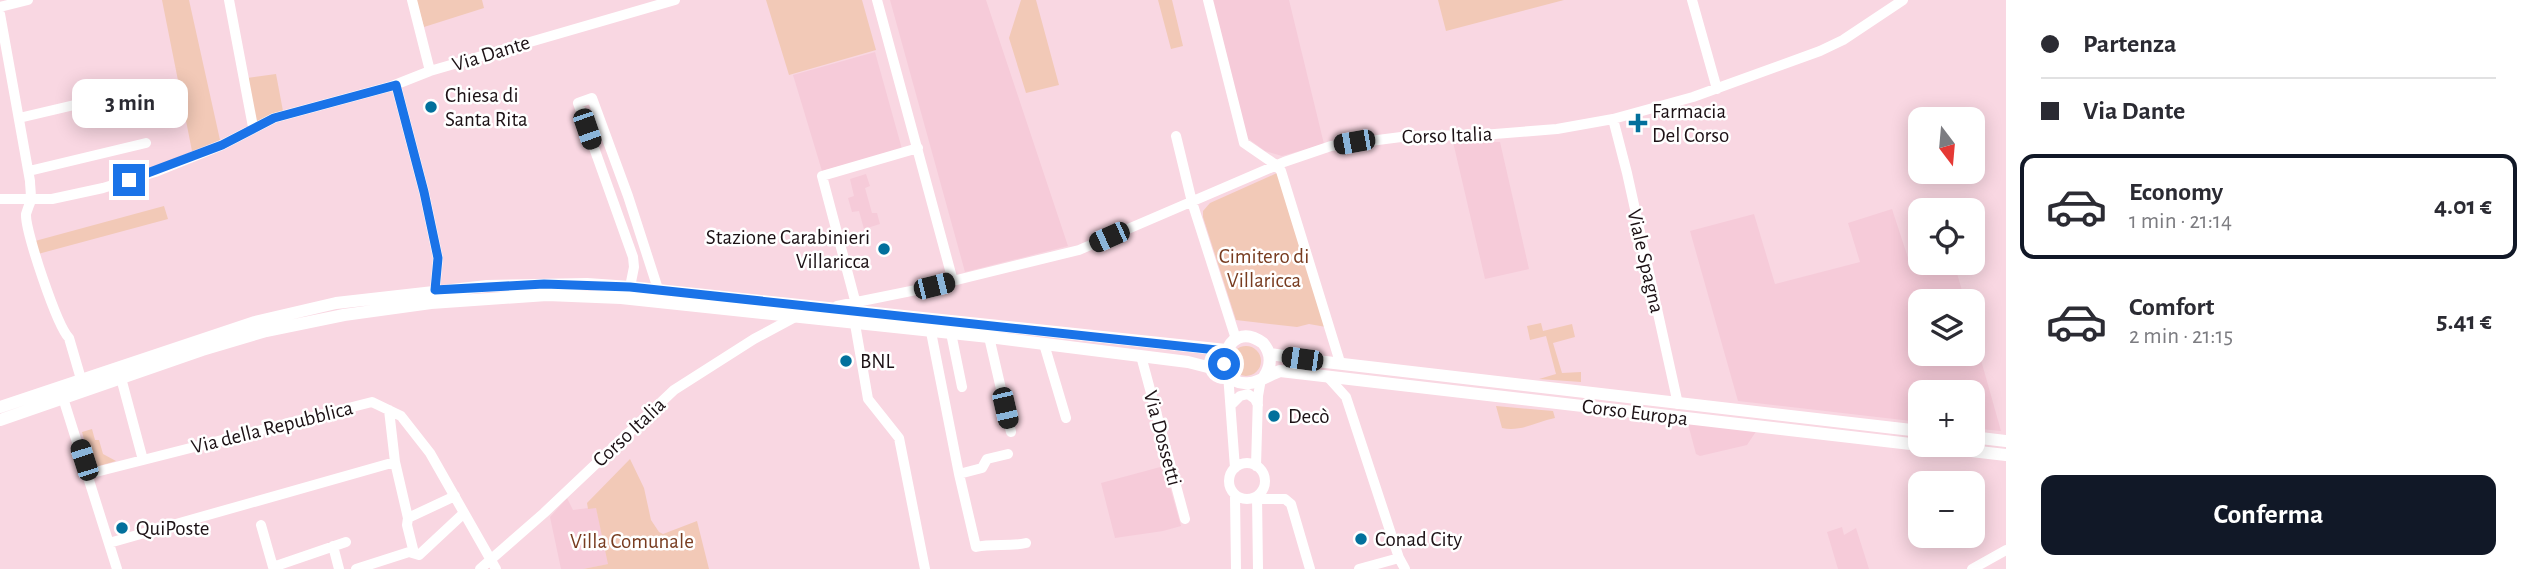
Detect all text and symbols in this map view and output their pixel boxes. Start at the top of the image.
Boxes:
text: Partenza [2083,31,2176,57]
street label: Via Dante [450,32,533,75]
callout: 3 min [71,78,187,128]
place label: Chiesa di Santa Rita [445,85,528,130]
text: 3 min [105,92,155,115]
text: Via Dante [2083,98,2185,124]
marker: Chiesa di Santa Rita [423,99,439,115]
place label: Farmacia Del Corso [1652,101,1729,146]
car [571,106,604,152]
north arrow [1908,107,1984,184]
map controls [1908,107,1985,548]
marker: Farmacia Del Corso [1630,115,1646,131]
street label: Corso Italia [1401,123,1493,148]
car [1332,128,1377,156]
route end [113,164,145,196]
icon: car [2045,175,2108,238]
text: Economy [2129,179,2223,205]
text: 4.01 € [2434,193,2492,219]
button: locate [1908,198,1985,275]
street label: Viale Spagna [1623,207,1668,315]
text: 1 min · 21:14 [2129,210,2232,233]
car [1086,219,1133,255]
place label: Stazione Carabinieri Villaricca [706,227,870,272]
marker: Stazione Carabinieri Villaricca [876,241,892,257]
park label: Cimitero di Villaricca [1219,246,1309,291]
car [912,271,957,301]
button: layers [1908,289,1985,366]
icon: car [2045,290,2108,353]
text: Comfort [2129,294,2214,320]
text: 5.41 € [2436,308,2492,334]
text: 2 min · 21:15 [2129,325,2233,348]
car [1280,346,1325,372]
route start [1208,348,1240,380]
place label: BNL [860,351,895,372]
marker: BNL [838,353,854,369]
button: + [1908,380,1985,457]
car [991,385,1020,431]
street label: Via Dossetti [1140,388,1185,488]
street label: Corso Italia [589,394,670,471]
street label: Corso Europa [1581,396,1689,429]
street label: Via della Repubblica [189,397,355,458]
place label: Decò [1288,406,1330,427]
marker: Decò [1266,408,1282,424]
car [68,437,101,483]
button: − [1908,471,1985,548]
button: Conferma [2041,475,2496,555]
place label: QuiPoste [136,518,209,539]
marker: QuiPoste [114,520,130,536]
place label: Conad City [1375,529,1462,550]
park label: Villa Comunale [570,531,694,552]
marker: Conad City [1353,531,1369,547]

